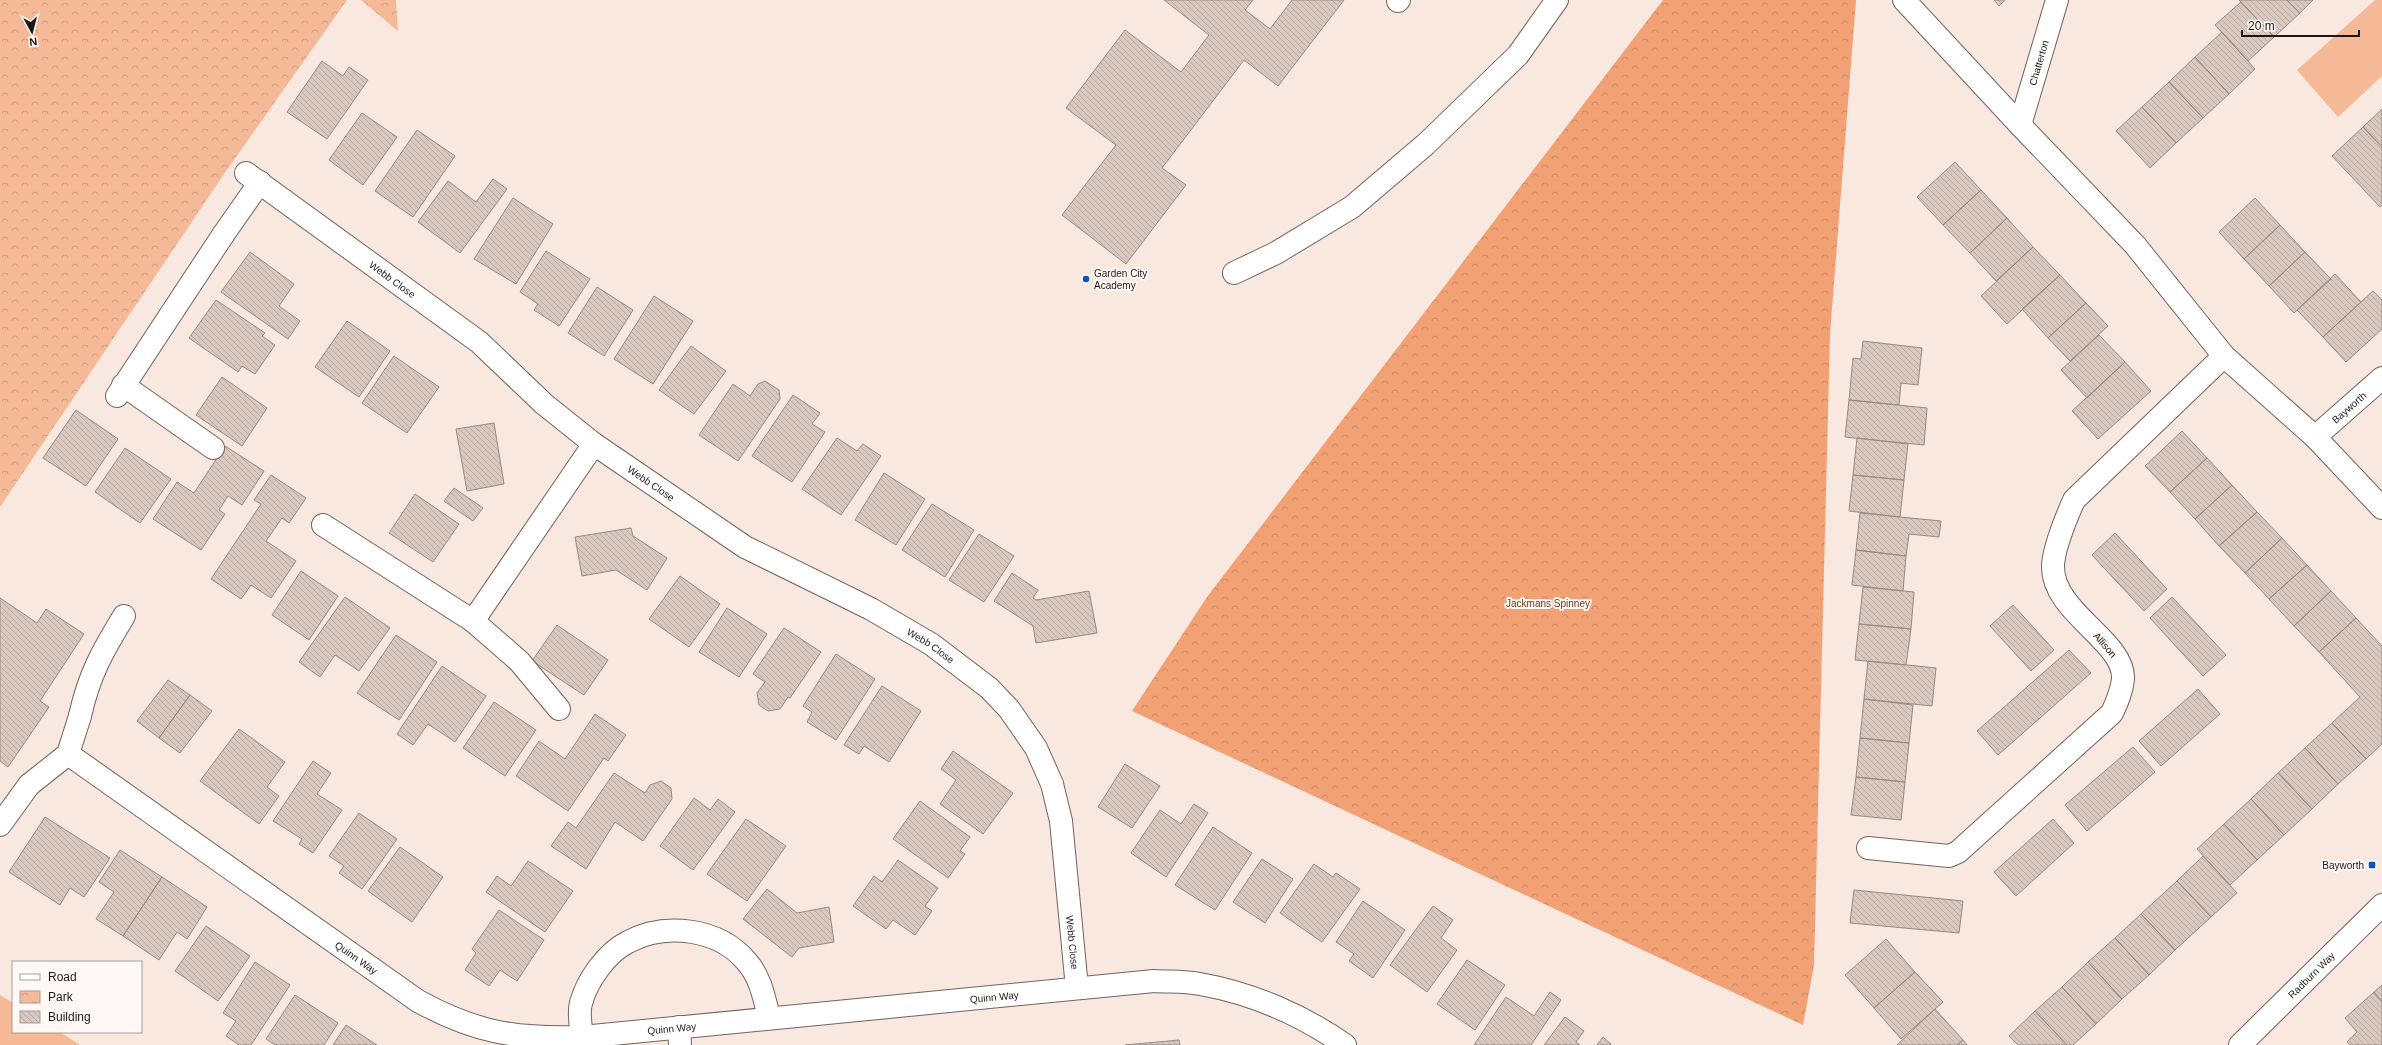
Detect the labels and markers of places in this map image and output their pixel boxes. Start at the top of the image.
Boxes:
place label: Garden City Academy [1094,268,1147,291]
marker: Garden City Academy [1081,274,1091,284]
place label: Bayworth [2322,860,2364,871]
marker: Bayworth [2367,860,2377,870]

